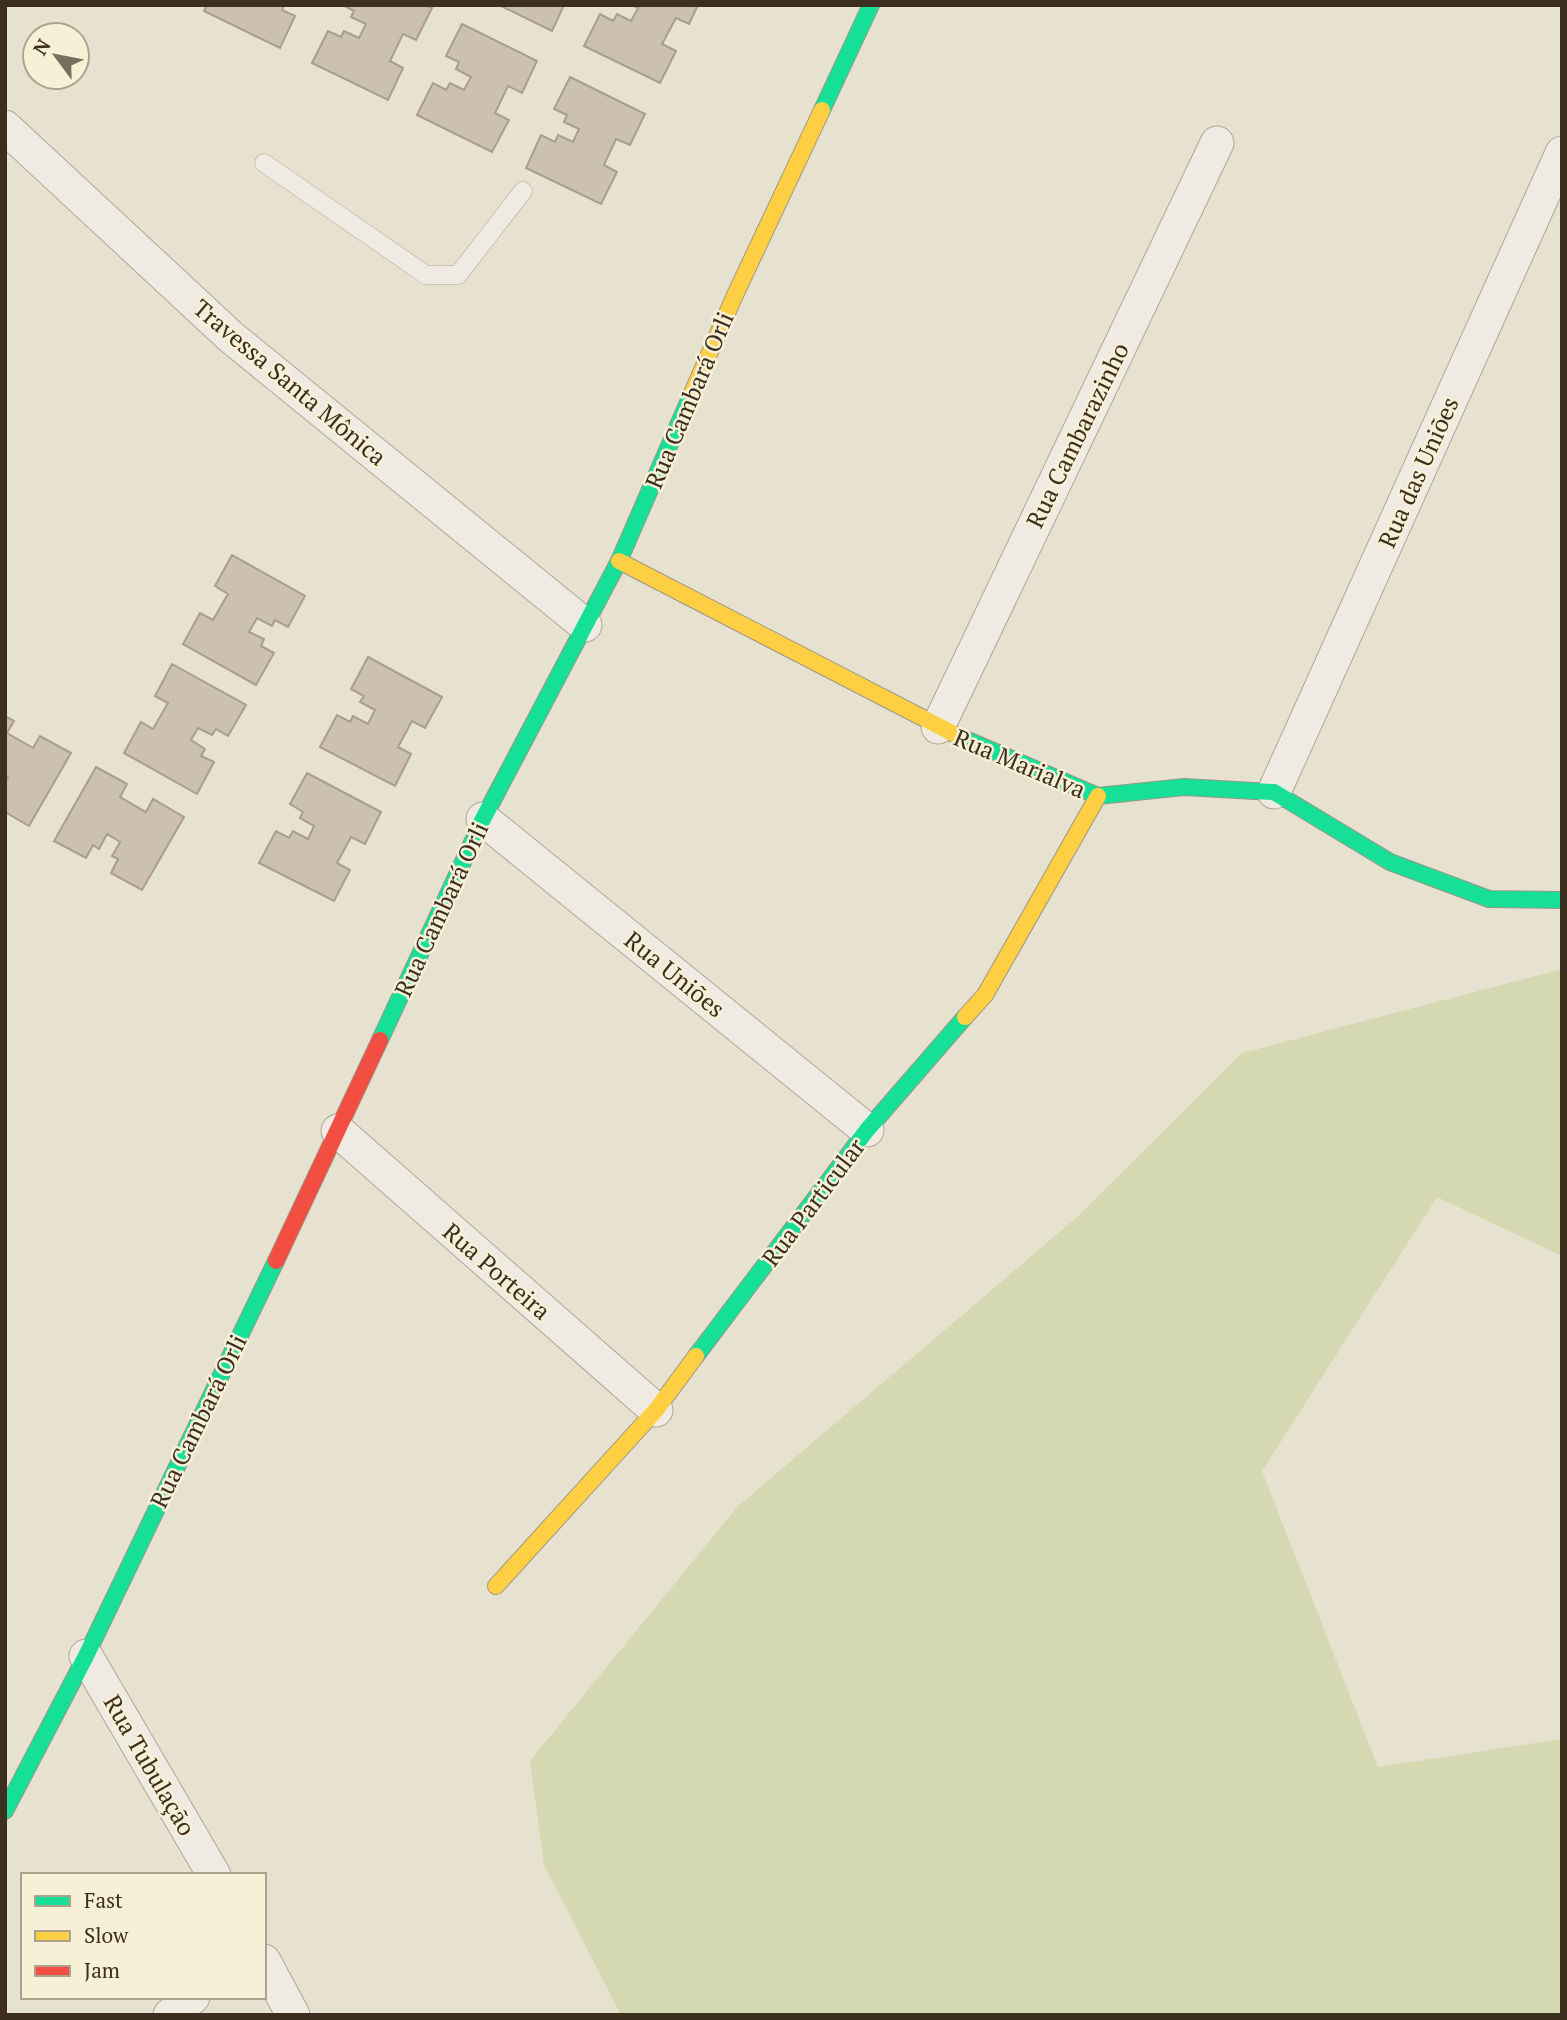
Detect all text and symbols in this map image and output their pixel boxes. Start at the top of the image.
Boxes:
north arrow [21,21,91,91]
text: N [27,33,56,59]
street label: Travessa Santa Mônica [187,292,393,472]
street label: Rua Cambará Orli [637,307,741,493]
street label: Rua Cambarazinho [1018,337,1136,533]
street label: Rua das Uniões [1370,391,1466,553]
street label: Rua Marialva [949,721,1091,805]
street label: Rua Cambará Orli [387,817,495,1001]
street label: Rua Uniões [618,924,732,1024]
street label: Rua Particular [754,1131,872,1272]
street label: Rua Porteira [436,1215,558,1327]
street label: Rua Cambará Orli [142,1329,254,1513]
street label: Rua Tubulação [97,1689,203,1841]
legend [21,1873,266,1999]
text: Fast [84,1886,123,1914]
text: Slow [84,1921,129,1949]
text: Jam [84,1956,120,1984]

